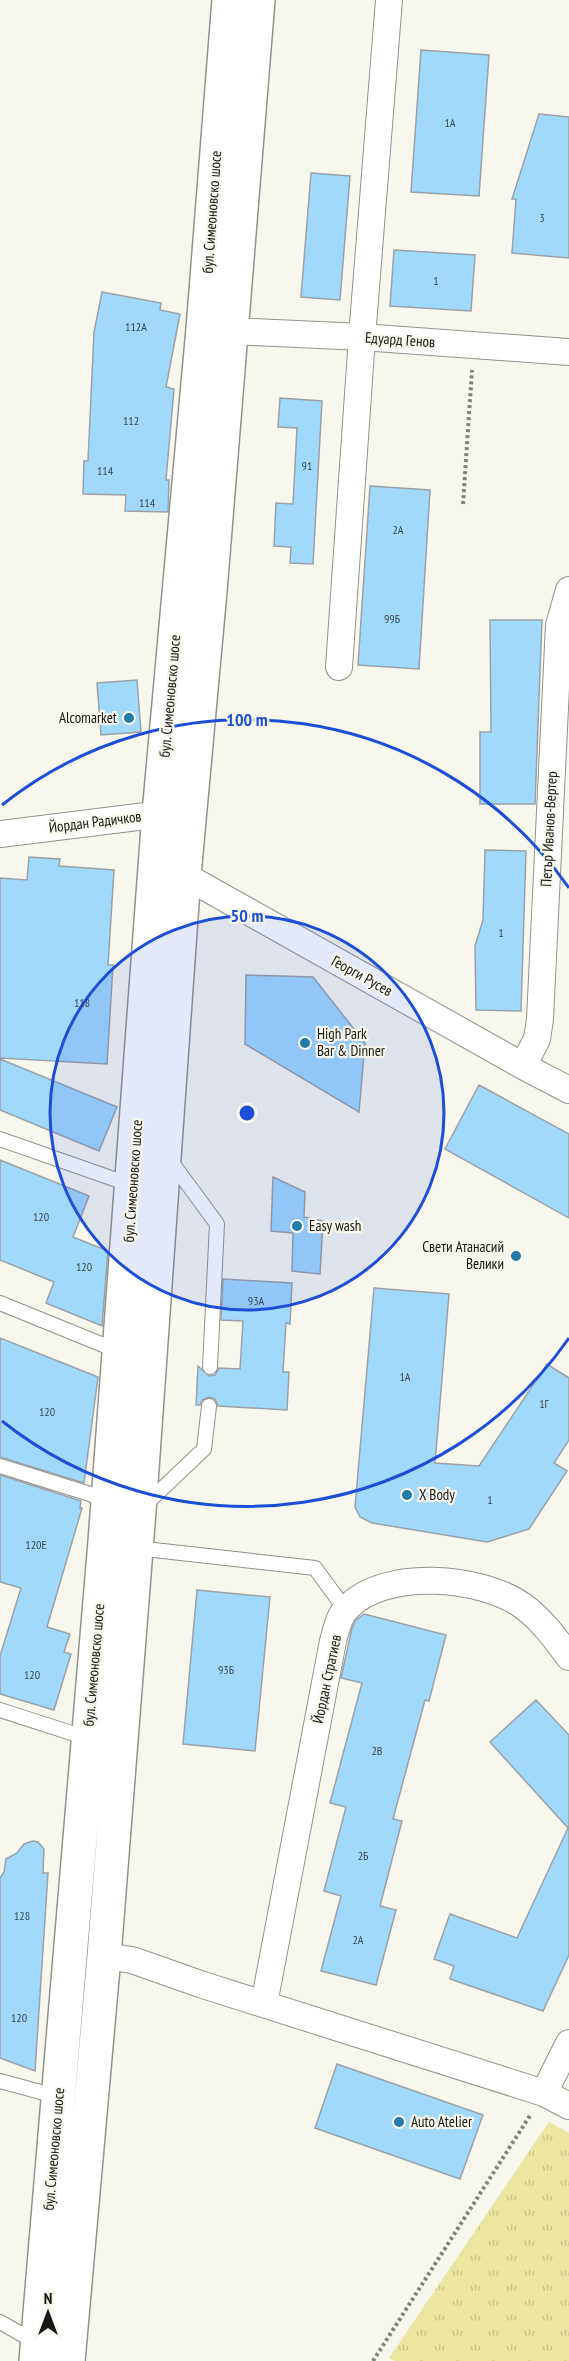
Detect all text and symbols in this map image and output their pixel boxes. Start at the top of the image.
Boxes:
house number: 1А [444,115,456,130]
street label: бул. Симеоновско шосе [198,150,225,274]
house number: 3 [539,210,545,225]
house number: 1 [433,273,439,288]
house number: 112А [125,319,147,334]
street label: Едуард Генов [364,328,436,351]
house number: 112 [123,413,139,428]
house number: 91 [302,458,312,473]
house number: 114 [97,463,114,478]
house number: 114 [139,495,156,510]
house number: 2А [392,522,404,537]
house number: 99Б [384,611,400,626]
street label: бул. Симеоновско шосе [155,634,184,758]
place label: Alcomarket [59,708,117,727]
text: 100 m [226,708,268,731]
marker: Alcomarket [122,711,136,725]
street label: Петър Иванов-Вертер [536,771,561,887]
street label: Йордан Радичков [48,806,142,837]
text: 50 m [231,904,263,927]
house number: 1 [498,925,504,940]
street label: Георги Русев [328,951,396,1000]
house number: 118 [74,995,90,1010]
place label: High Park Bar & Dinner [317,1024,386,1060]
marker: High Park Bar & Dinner [298,1036,312,1050]
centre of rings [237,1103,257,1123]
street label: бул. Симеоновско шосе [119,1119,146,1243]
house number: 120 [33,1209,49,1224]
place label: Easy wash [309,1216,361,1235]
marker: Easy wash [290,1219,304,1233]
place label: Свети Атанасий Велики [422,1237,504,1273]
marker: Свети Атанасий Велики [509,1249,523,1263]
house number: 120 [76,1259,92,1274]
house number: 93А [248,1293,265,1308]
house number: 1А [399,1369,411,1384]
house number: 1Г [539,1396,550,1411]
house number: 120 [39,1404,55,1419]
place label: X Body [419,1485,455,1504]
marker: X Body [400,1488,414,1502]
house number: 1 [487,1492,493,1507]
house number: 120Е [25,1537,47,1552]
street label: бул. Симеоновско шосе [79,1603,108,1727]
street label: Йордан Стратиев [308,1633,345,1725]
house number: 93Б [218,1662,234,1677]
house number: 120 [24,1667,40,1682]
house number: 2В [371,1743,383,1758]
house number: 2Б [358,1848,368,1863]
house number: 128 [14,1908,30,1923]
house number: 2А [352,1932,364,1947]
house number: 120 [11,2010,27,2025]
street label: бул. Симеоновско шосе [39,2087,68,2211]
place label: Auto Atelier [411,2112,473,2131]
marker: Auto Atelier [392,2115,406,2129]
north arrow [18,2283,78,2343]
text: N [44,2288,52,2308]

